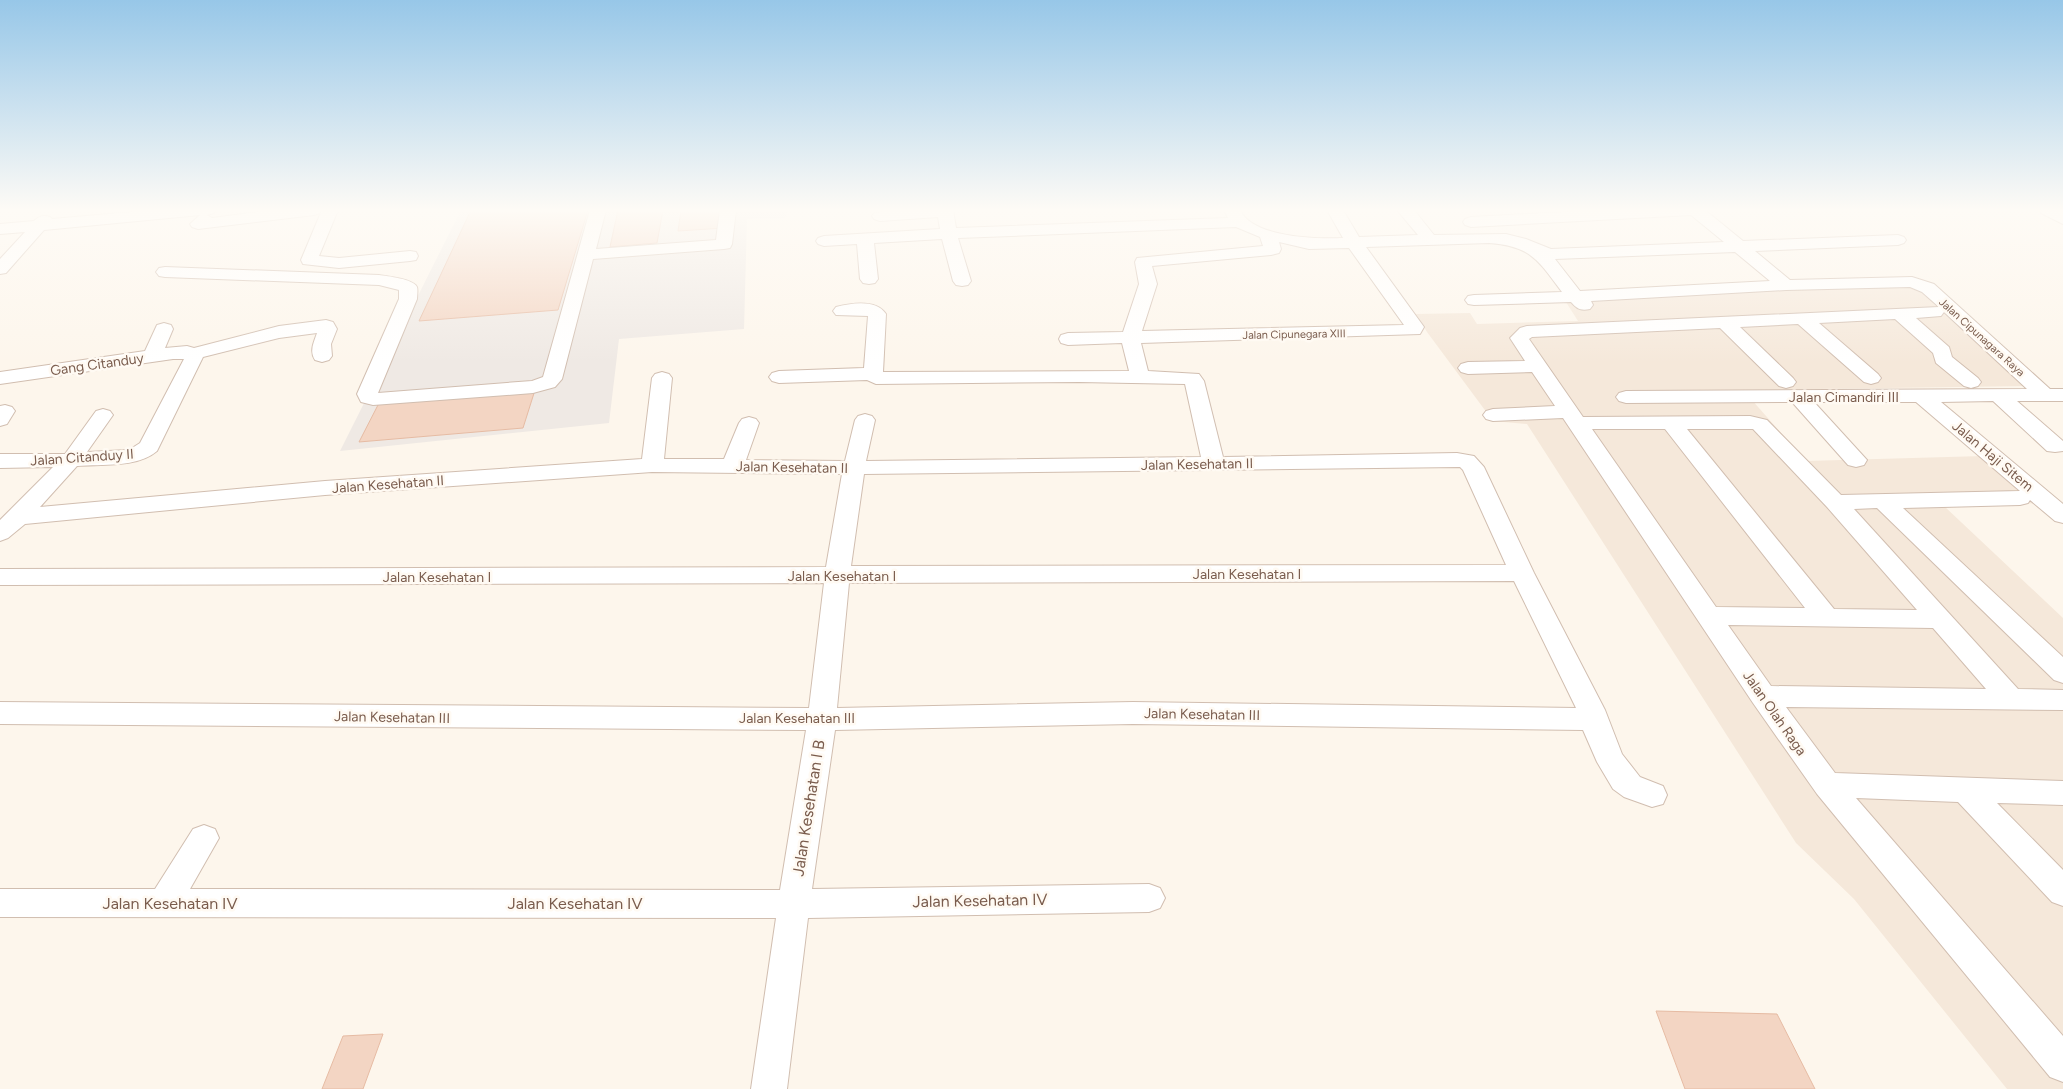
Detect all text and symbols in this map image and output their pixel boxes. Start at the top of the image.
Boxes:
street label: Jalan Cipunagara Raya [1936,295,2027,379]
street label: Jalan Cipunegara XIII [1242,327,1346,342]
street label: Gang Citanduy [49,349,146,379]
street label: Jalan Cimandiri III [1789,389,1899,406]
street label: Jalan Haji Sitem [1949,418,2037,495]
street label: Jalan Citanduy II [30,445,134,470]
street label: Jalan Kesehatan II [1141,455,1253,474]
street label: Jalan Kesehatan II [736,458,848,477]
street label: Jalan Kesehatan II [331,472,445,497]
street label: Jalan Kesehatan I [1193,566,1301,583]
street label: Jalan Kesehatan I [788,568,896,585]
street label: Jalan Kesehatan I [383,569,491,586]
street label: Jalan Olah Raga [1739,668,1810,759]
street label: Jalan Kesehatan III [1144,705,1260,724]
street label: Jalan Kesehatan III [334,708,450,727]
street label: Jalan Kesehatan III [739,710,855,727]
street label: Jalan Kesehatan I B [788,738,829,878]
street label: Jalan Kesehatan IV [912,890,1048,911]
street label: Jalan Kesehatan IV [102,894,238,913]
street label: Jalan Kesehatan IV [507,894,643,913]

